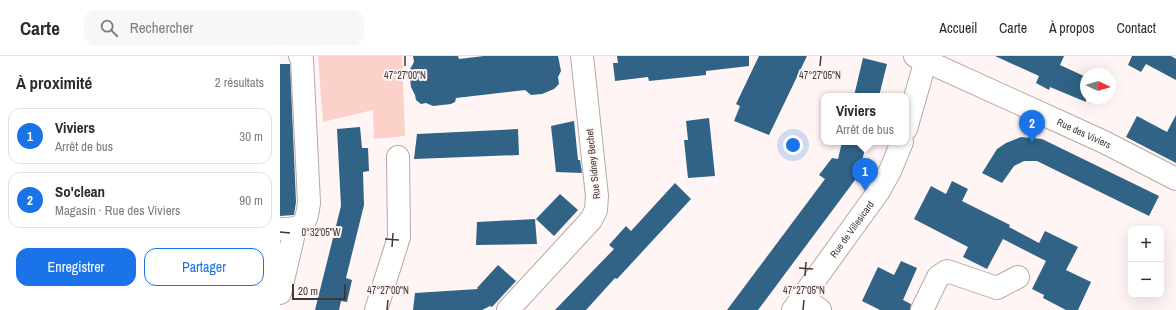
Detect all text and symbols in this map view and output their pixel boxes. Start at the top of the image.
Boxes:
search box [84,10,364,46]
text: Carte [20,15,60,41]
icon: search [98,17,120,39]
text: Rechercher [130,17,193,38]
text: Accueil [939,19,977,37]
text: Carte [999,19,1027,37]
text: À propos [1049,19,1094,37]
text: Contact [1116,19,1156,37]
north arrow [1080,68,1116,104]
text: 47°27'00"N [384,69,426,82]
text: 47°27'05"N [799,69,841,82]
text: À proximité [16,71,92,94]
text: 2 résultats [215,74,264,91]
popup [821,93,909,145]
text: Viviers [836,100,876,121]
pin: 2 [1019,110,1045,143]
street label: Rue des Viviers [1055,115,1114,151]
text: Viviers [55,117,95,138]
text: Arrêt de bus [836,121,894,138]
street label: Rue Sidney Bechet [583,127,603,200]
text: 1 [27,128,33,145]
text: 30 m [239,128,263,145]
your location [783,135,803,155]
text: Arrêt de bus [55,138,113,155]
pin: 1 [852,158,878,191]
text: So'clean [55,181,105,202]
text: 2 [27,192,33,209]
text: 90 m [239,192,263,209]
street label: Rue de Villesicard [827,198,876,260]
text: Magasin · Rue des Viviers [55,202,180,219]
text: 0°32'05"W [301,226,341,239]
map controls [1128,226,1164,298]
button: + [1128,226,1164,262]
button: Enregistrer [16,248,136,286]
button: Partager [144,248,264,286]
button: − [1128,262,1164,298]
scale bar [292,282,346,301]
text: 20 m [298,284,318,298]
text: 47°27'00"N [367,284,409,297]
text: 47°27'05"N [783,284,825,297]

